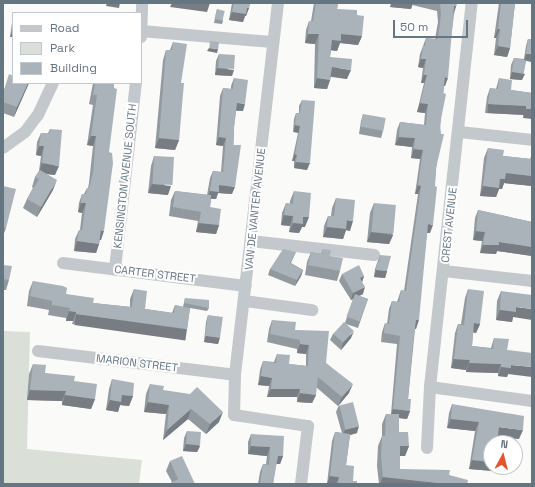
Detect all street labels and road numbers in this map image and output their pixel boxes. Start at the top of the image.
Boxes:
street label: KENSINGTON AVENUE SOUTH [111,103,139,249]
street label: VAN DE VANTER AVENUE [242,147,268,271]
street label: CREST AVENUE [438,186,460,264]
street label: CARTER STREET [114,262,196,286]
street label: MARION STREET [95,351,179,375]

